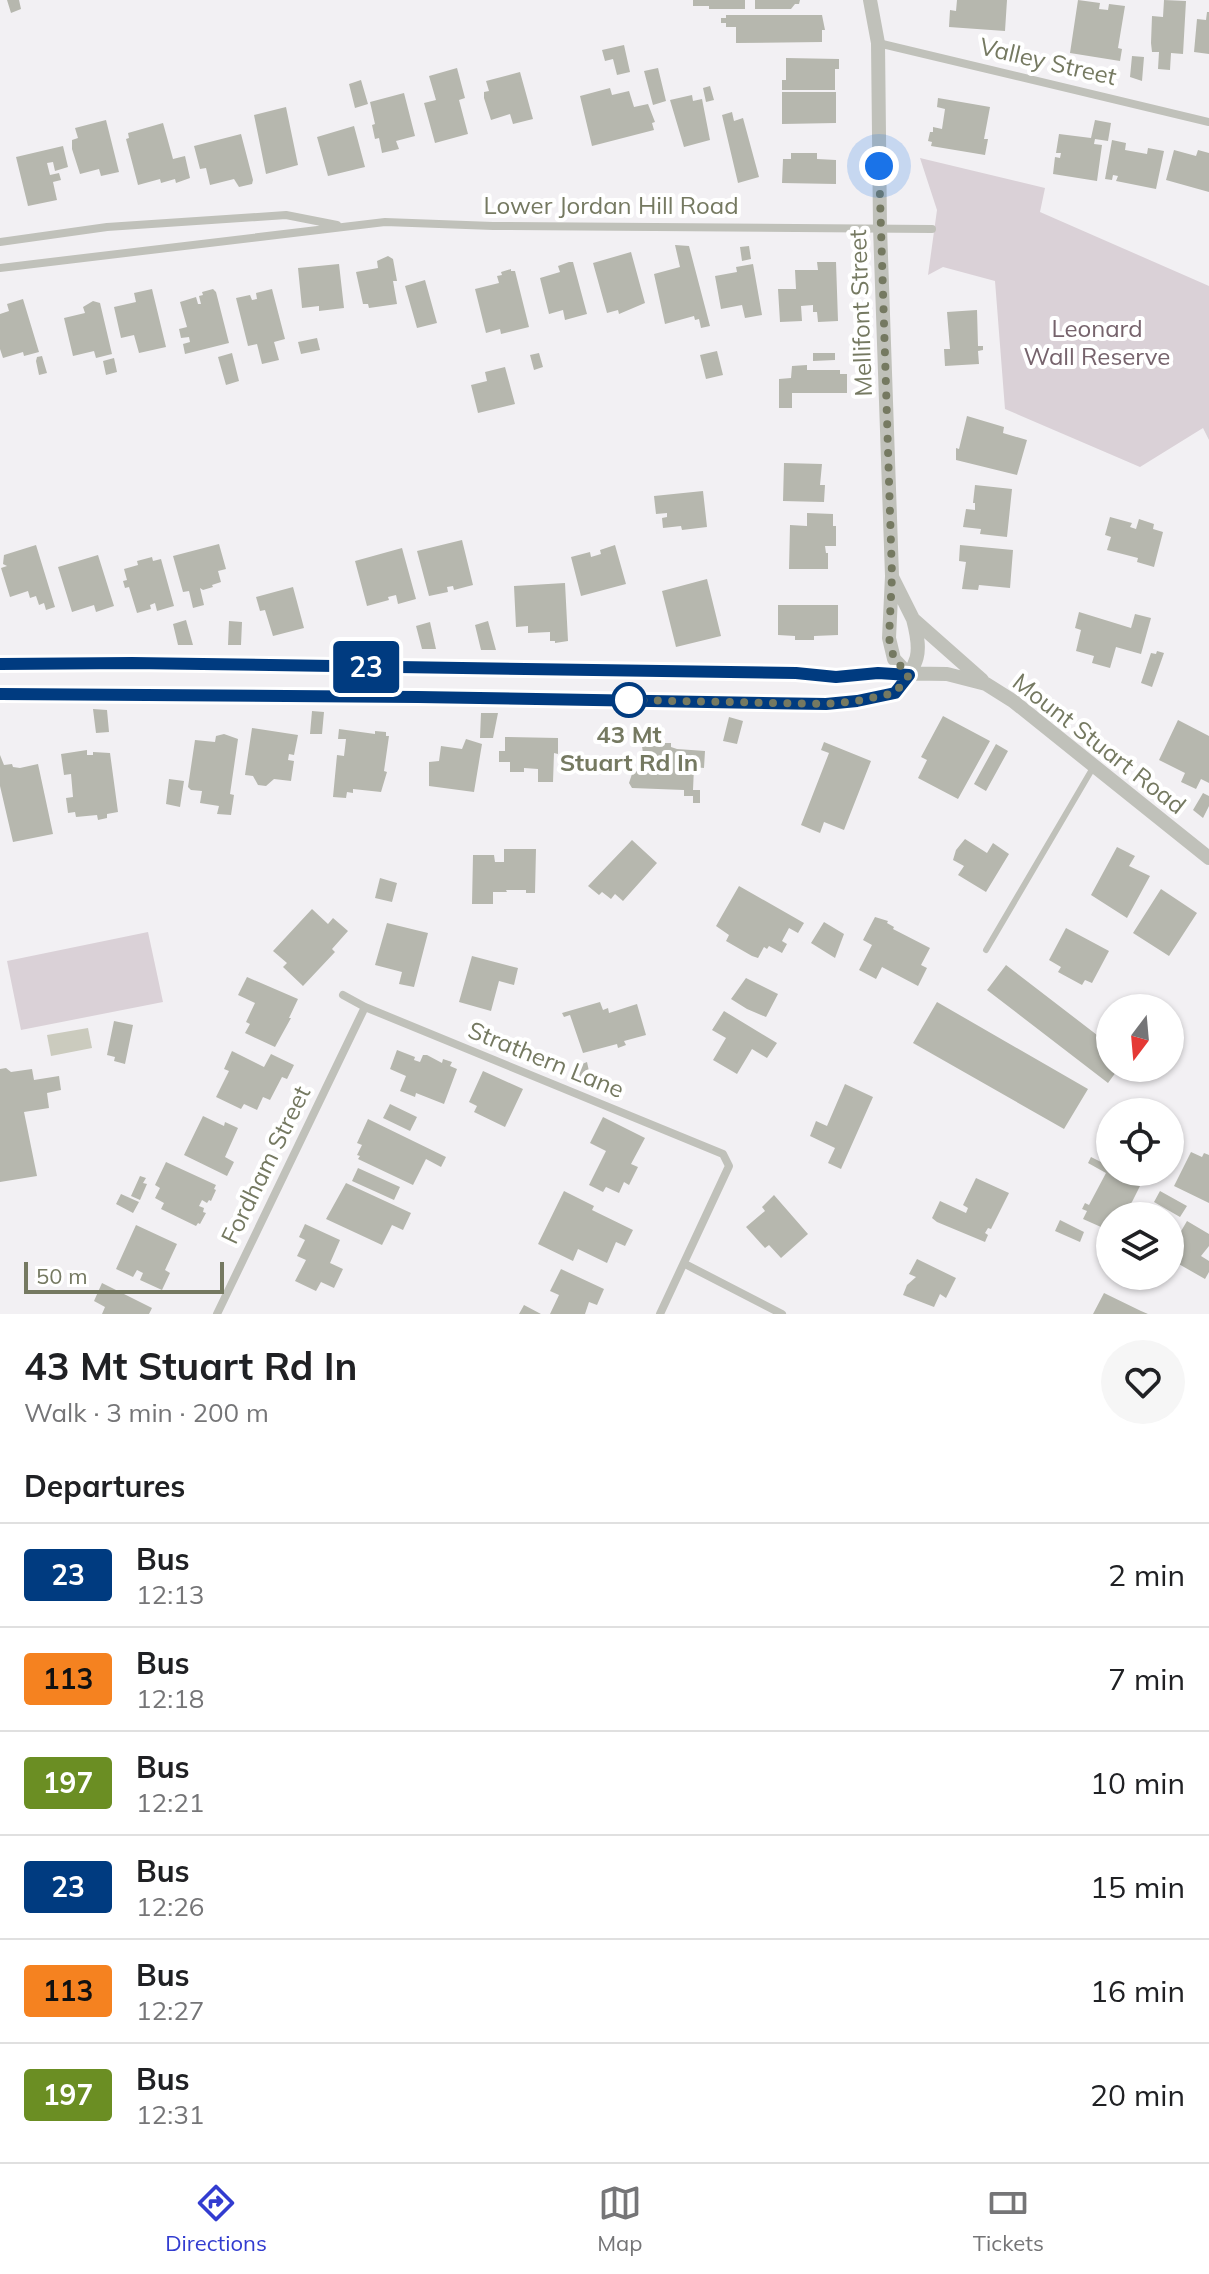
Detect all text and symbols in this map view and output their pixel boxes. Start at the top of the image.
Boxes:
street label: Valley Street [977,31,1120,91]
your location [859,146,899,186]
street label: Lower Jordan Hill Road [483,190,739,220]
street label: Mellifont Street [842,229,878,397]
park label: Leonard Wall Reserve [1024,313,1170,371]
line badge: 23 [330,641,402,693]
text: 23 [349,649,383,684]
street label: Mount Stuart Road [1007,666,1192,820]
marker: 43 Mt Stuart Rd In [612,683,646,717]
place label: 43 Mt Stuart Rd In [560,719,698,777]
north arrow [1096,994,1184,1082]
map controls [1096,994,1184,1290]
street label: Strathern Lane [464,1014,629,1104]
street label: Fordham Street [214,1081,316,1248]
button: locate [1096,1098,1184,1186]
button: layers [1096,1202,1184,1290]
scale bar [24,1258,224,1294]
text: 50 m [36,1262,87,1290]
button: heart [1101,1340,1185,1424]
text: 43 Mt Stuart Rd In [24,1342,358,1390]
text: Walk · 3 min · 200 m [24,1396,269,1429]
text: Departures [24,1467,185,1505]
text: Bus [136,1540,190,1578]
text: 2 min [1108,1556,1185,1594]
text: 23 [51,1557,85,1592]
text: 12:13 [136,1578,204,1611]
text: Bus [136,1644,190,1682]
text: 7 min [1108,1660,1185,1698]
text: 113 [43,1661,93,1696]
text: 12:18 [136,1682,204,1715]
text: Bus [136,1748,190,1786]
text: 10 min [1090,1764,1185,1802]
text: 197 [43,1765,93,1800]
text: 12:21 [136,1786,204,1819]
text: Bus [136,1852,190,1890]
text: 15 min [1090,1868,1185,1906]
text: 23 [51,1869,85,1904]
text: 12:26 [136,1890,204,1923]
text: Bus [136,1956,190,1994]
text: 16 min [1090,1972,1185,2010]
text: 113 [43,1973,93,2008]
text: 12:27 [136,1994,204,2027]
text: Bus [136,2060,190,2098]
text: 20 min [1090,2076,1185,2114]
text: 197 [43,2077,93,2112]
text: 12:31 [136,2098,204,2131]
tab: Directions [165,2181,267,2257]
tab: Map [597,2181,642,2257]
tab: Tickets [973,2181,1044,2257]

